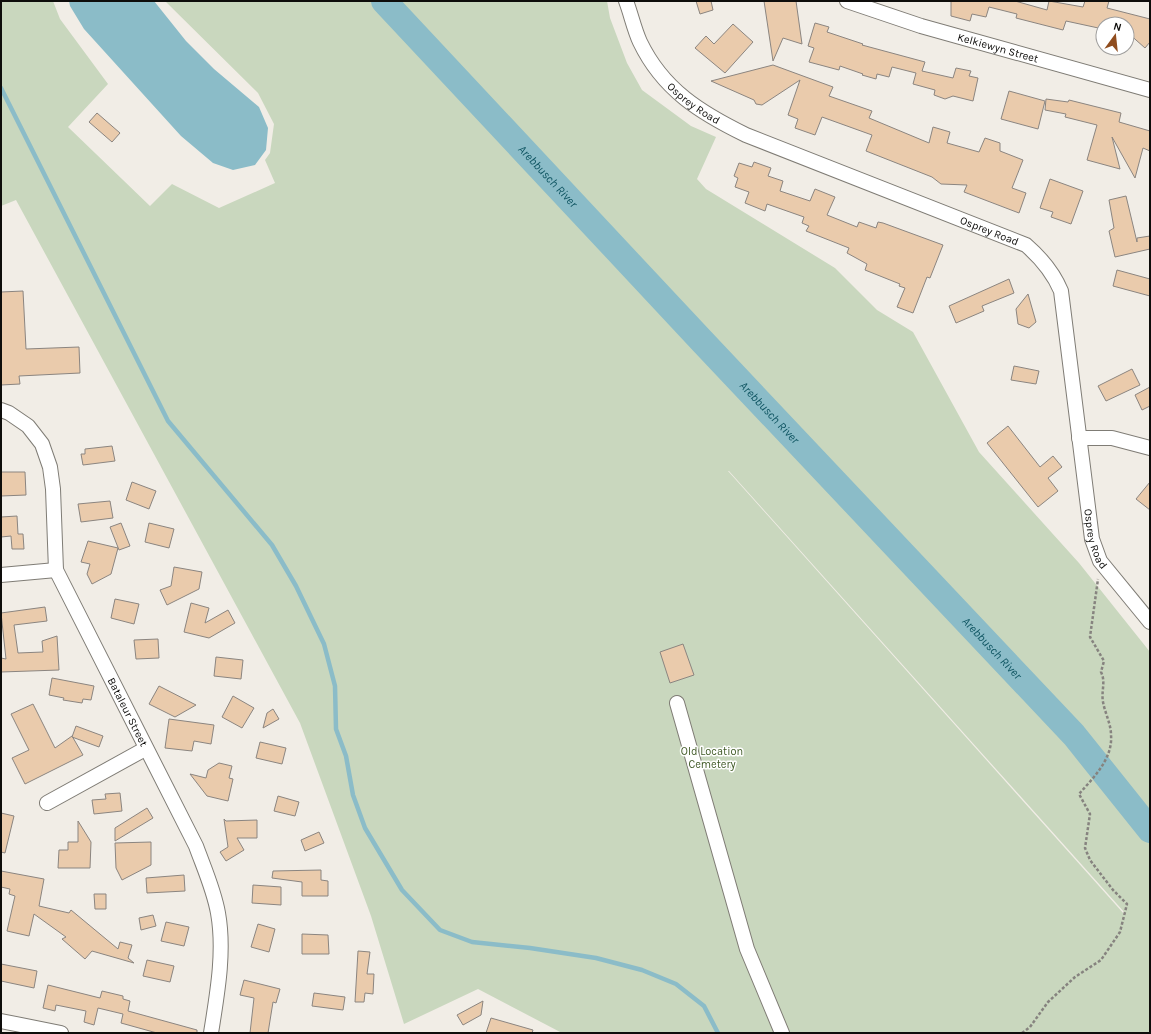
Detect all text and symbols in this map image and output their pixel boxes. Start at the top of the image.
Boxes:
north arrow [1095,16,1135,56]
text: N [1112,20,1123,34]
street label: Kelkiewyn Street [956,30,1040,65]
street label: Osprey Road [665,80,722,127]
water label: Arebbusch River [515,142,581,211]
street label: Osprey Road [958,213,1021,248]
water label: Arebbusch River [737,379,803,447]
street label: Osprey Road [1082,508,1110,571]
water label: Arebbusch River [959,614,1025,683]
street label: Bataleur Street [105,675,151,748]
park label: Old Location Cemetery [681,745,743,771]

